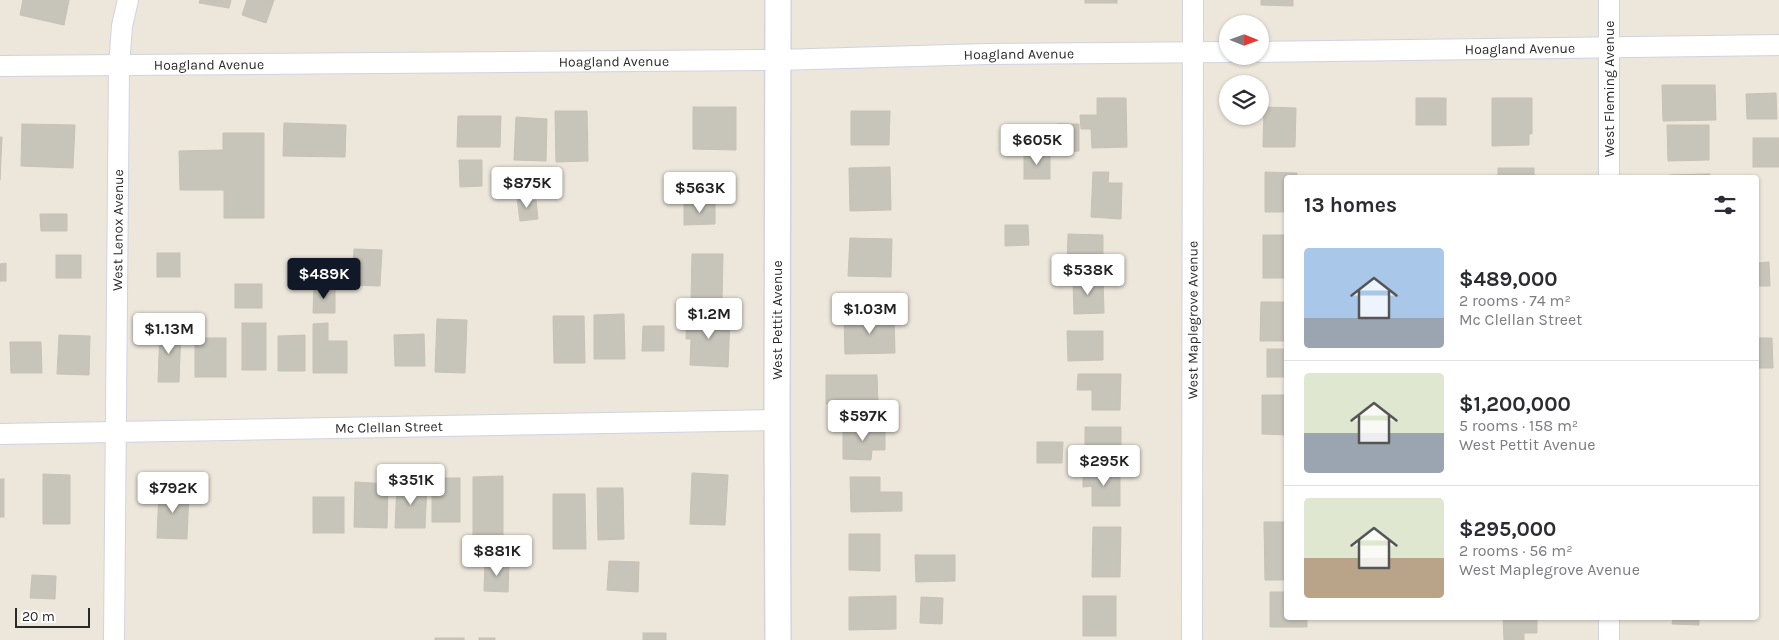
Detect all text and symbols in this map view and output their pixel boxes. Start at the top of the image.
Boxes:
north arrow [1219,15,1269,65]
map controls [1219,15,1269,125]
street label: West Fleming Avenue [1601,21,1618,157]
street label: Hoagland Avenue [1465,39,1575,58]
street label: Hoagland Avenue [963,45,1074,63]
street label: Hoagland Avenue [559,52,669,70]
street label: Hoagland Avenue [154,55,264,73]
button: layers [1219,75,1269,125]
pin: $605K [1002,124,1072,166]
text: $605K [1012,130,1062,149]
pin: $875K [492,166,562,209]
street label: West Lenox Avenue [109,169,127,291]
pin: $563K [665,172,735,214]
text: $875K [502,173,552,192]
text: $563K [675,178,725,197]
icon: filters [1711,191,1739,219]
text: 13 homes [1304,193,1397,217]
street label: West Maplegrove Avenue [1184,241,1201,399]
pin: $538K [1053,254,1123,296]
pin: $489K [289,258,359,300]
street label: West Pettit Avenue [769,260,786,380]
text: $538K [1062,260,1114,279]
text: $489K [298,264,350,283]
text: $489,000 [1459,267,1558,291]
icon: home [1344,268,1404,328]
text: 2 rooms · 74 m² [1459,291,1571,310]
pin: $1.03M [829,292,911,335]
pin: $1.2M [674,298,744,340]
text: $1.03M [843,299,897,318]
text: $1.2M [687,304,731,323]
text: Mc Clellan Street [1459,310,1582,329]
pin: $1.13M [128,312,210,355]
text: $1.13M [144,319,194,338]
text: $1,200,000 [1459,392,1571,416]
icon: home [1344,393,1404,453]
pin: $597K [828,400,898,442]
text: $597K [839,406,887,425]
text: 5 rooms · 158 m² [1459,416,1578,435]
street label: Mc Clellan Street [335,418,443,436]
text: West Pettit Avenue [1459,435,1596,454]
pin: $295K [1069,444,1139,487]
text: $295K [1079,451,1129,470]
pin: $351K [376,464,446,506]
text: $351K [388,470,434,489]
pin: $792K [138,472,208,514]
text: $792K [149,478,197,497]
text: $295,000 [1459,517,1556,541]
icon: home [1344,518,1404,578]
pin: $881K [462,534,532,577]
text: $881K [473,541,521,560]
text: 2 rooms · 56 m² [1459,541,1573,560]
text: West Maplegrove Avenue [1459,560,1640,579]
scale bar [15,605,90,628]
text: 20 m [22,608,55,625]

